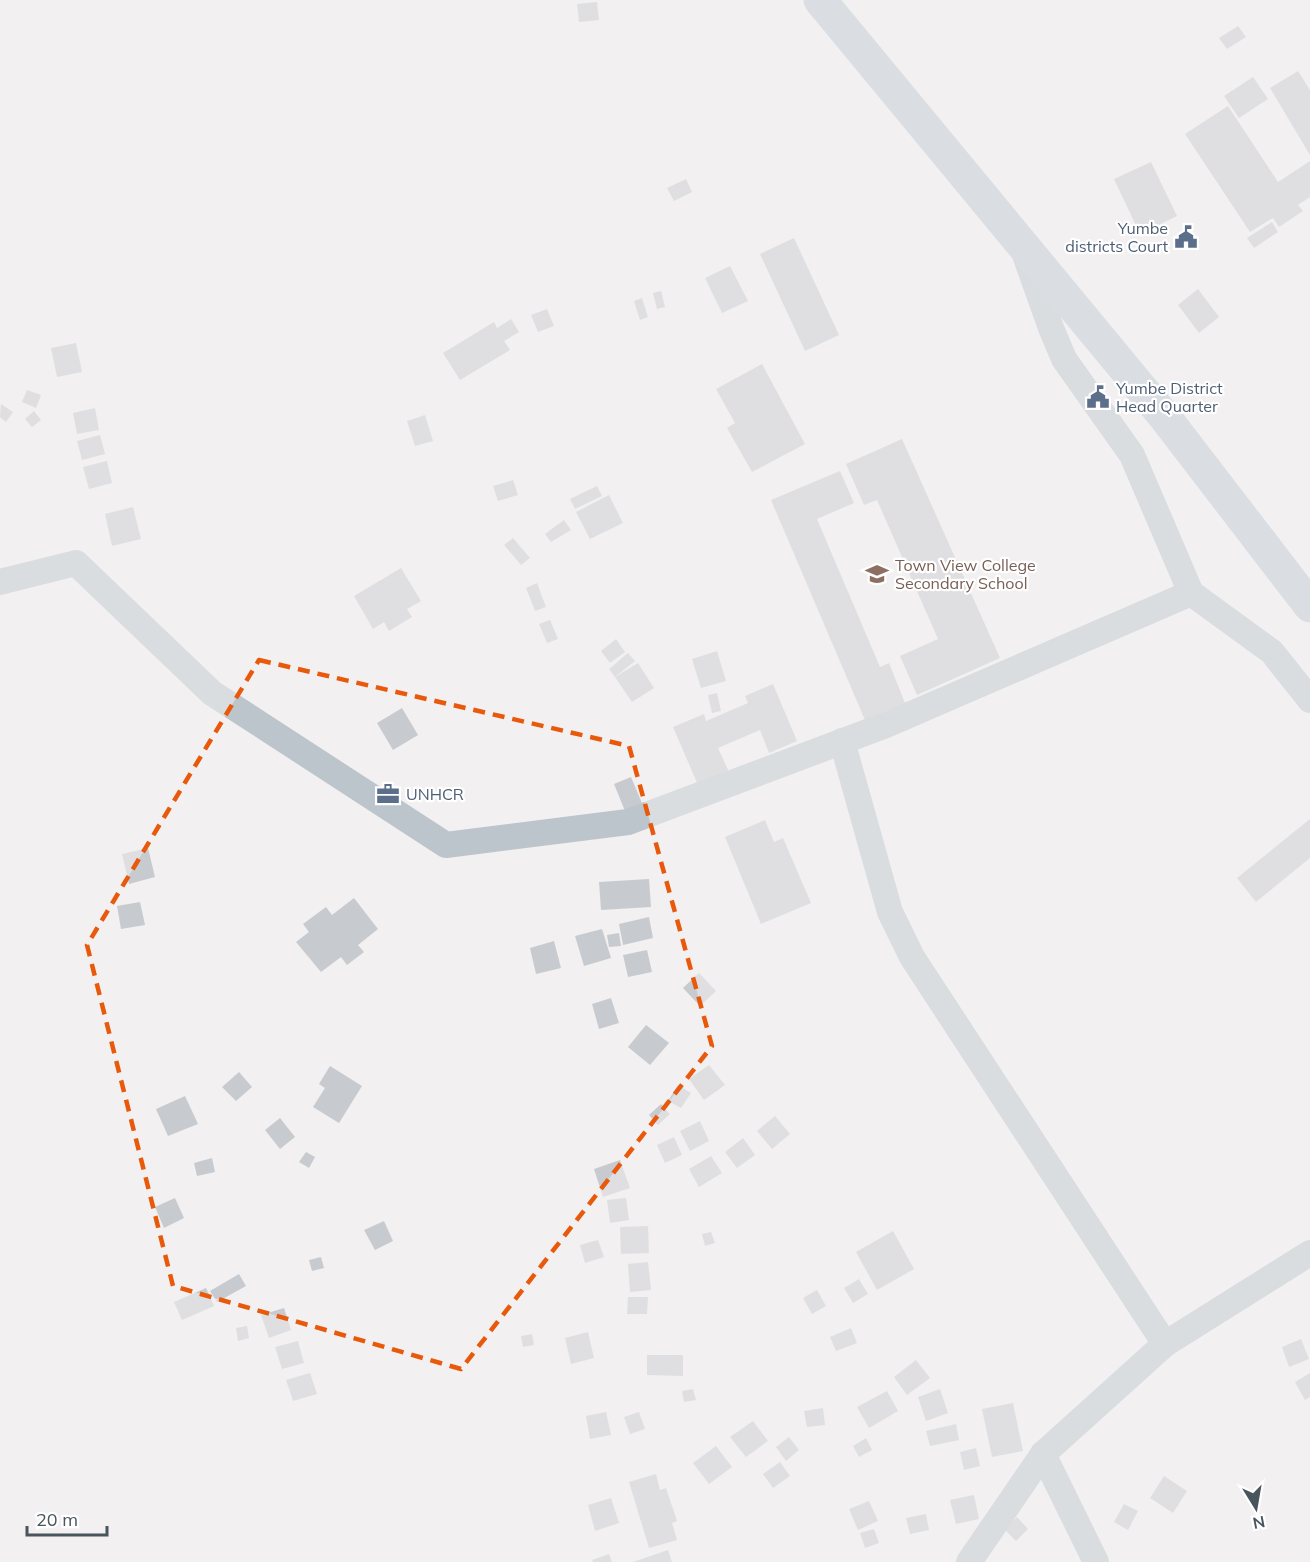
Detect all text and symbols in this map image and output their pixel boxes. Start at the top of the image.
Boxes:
place label: Yumbe districts Court [1065,218,1168,256]
public building icon: Yumbe districts Court [1173,224,1199,250]
place label: Yumbe District Head Quarter [1115,378,1223,416]
public building icon: Yumbe District Head Quarter [1085,384,1111,410]
place label: Town View College Secondary School [895,555,1036,593]
school or university icon: Town View College Secondary School [864,561,890,587]
office icon: UNHCR [375,781,401,807]
place label: UNHCR [406,784,464,804]
north arrow [1226,1478,1286,1538]
scale bar [27,1499,106,1537]
text: 20 m [36,1508,78,1531]
text: N [1251,1512,1267,1534]

